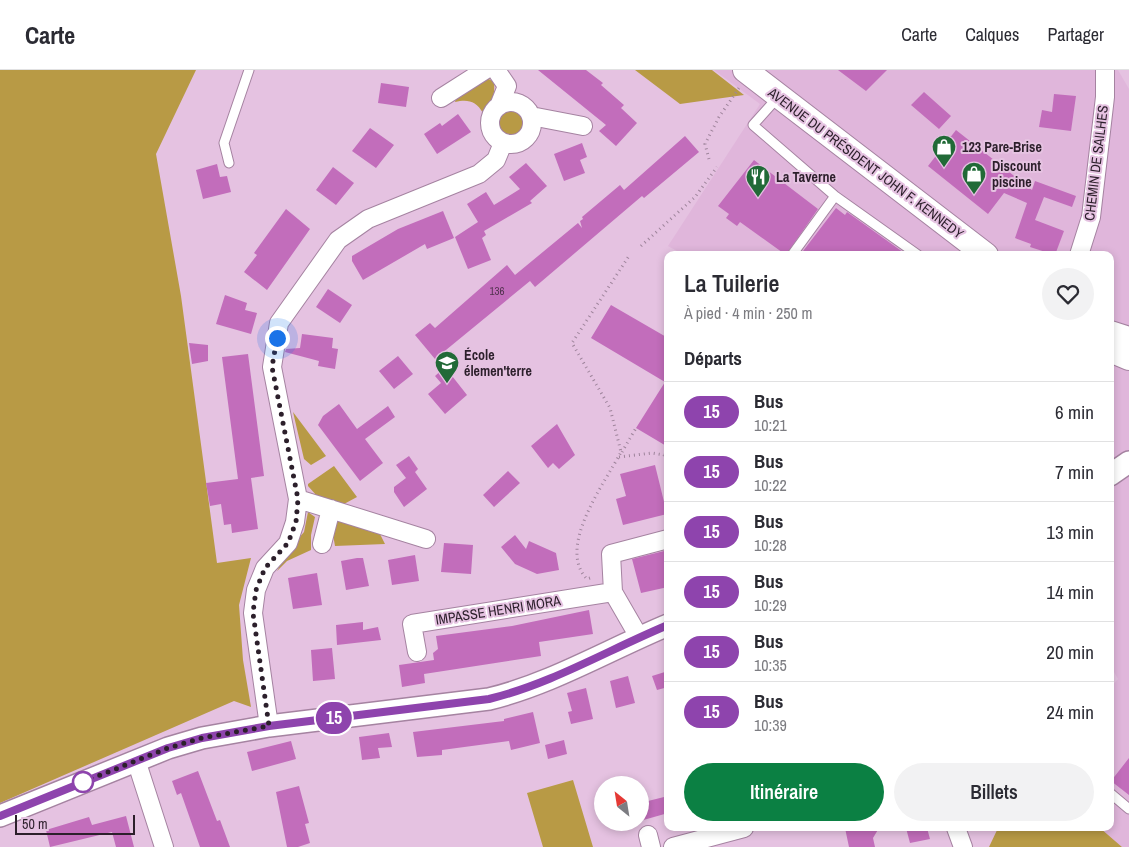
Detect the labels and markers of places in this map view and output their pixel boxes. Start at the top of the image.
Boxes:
shop icon: 123 Pare-Brise [931,134,957,168]
place label: 123 Pare-Brise [962,138,1042,156]
place label: Discount piscine [992,157,1041,191]
shop icon: Discount piscine [961,161,987,195]
restaurant icon: La Taverne [745,164,771,198]
place label: La Taverne [776,168,836,186]
place label: École élemen'terre [464,346,532,380]
school or university icon: École élemen'terre [434,350,460,384]
unlabelled marker [72,771,94,793]

